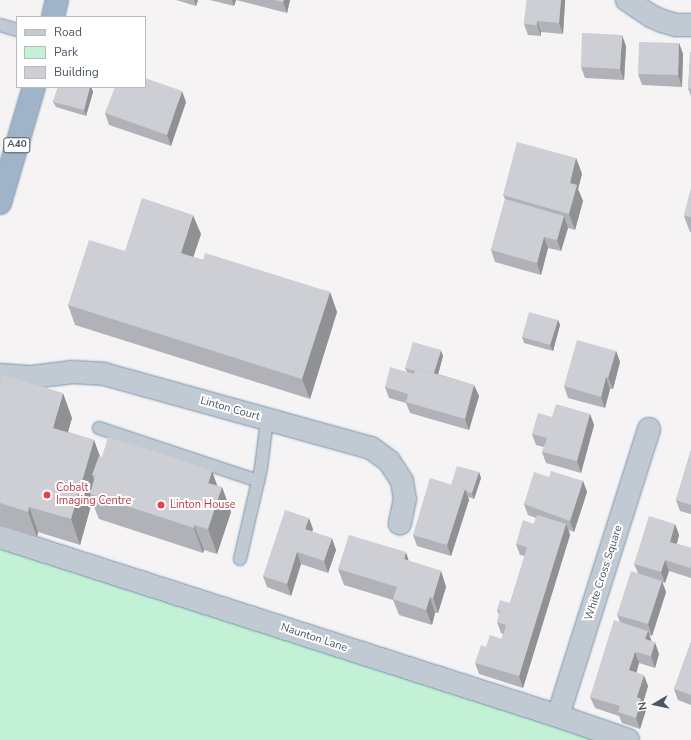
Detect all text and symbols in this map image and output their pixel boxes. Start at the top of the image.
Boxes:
legend [16,16,146,88]
text: Road [54,24,82,40]
text: Park [54,44,78,60]
text: Building [54,64,99,80]
road number: A40 [3,137,31,153]
street label: Linton Court [199,394,261,424]
place label: Cobalt Imaging Centre [56,482,131,508]
marker: Cobalt Imaging Centre [41,489,53,501]
place label: Linton House [170,498,236,512]
marker: Linton House [155,499,167,511]
street label: White Cross Square [582,524,626,622]
street label: Naunton Lane [279,621,349,655]
north arrow [635,684,675,724]
text: N [635,701,651,711]

